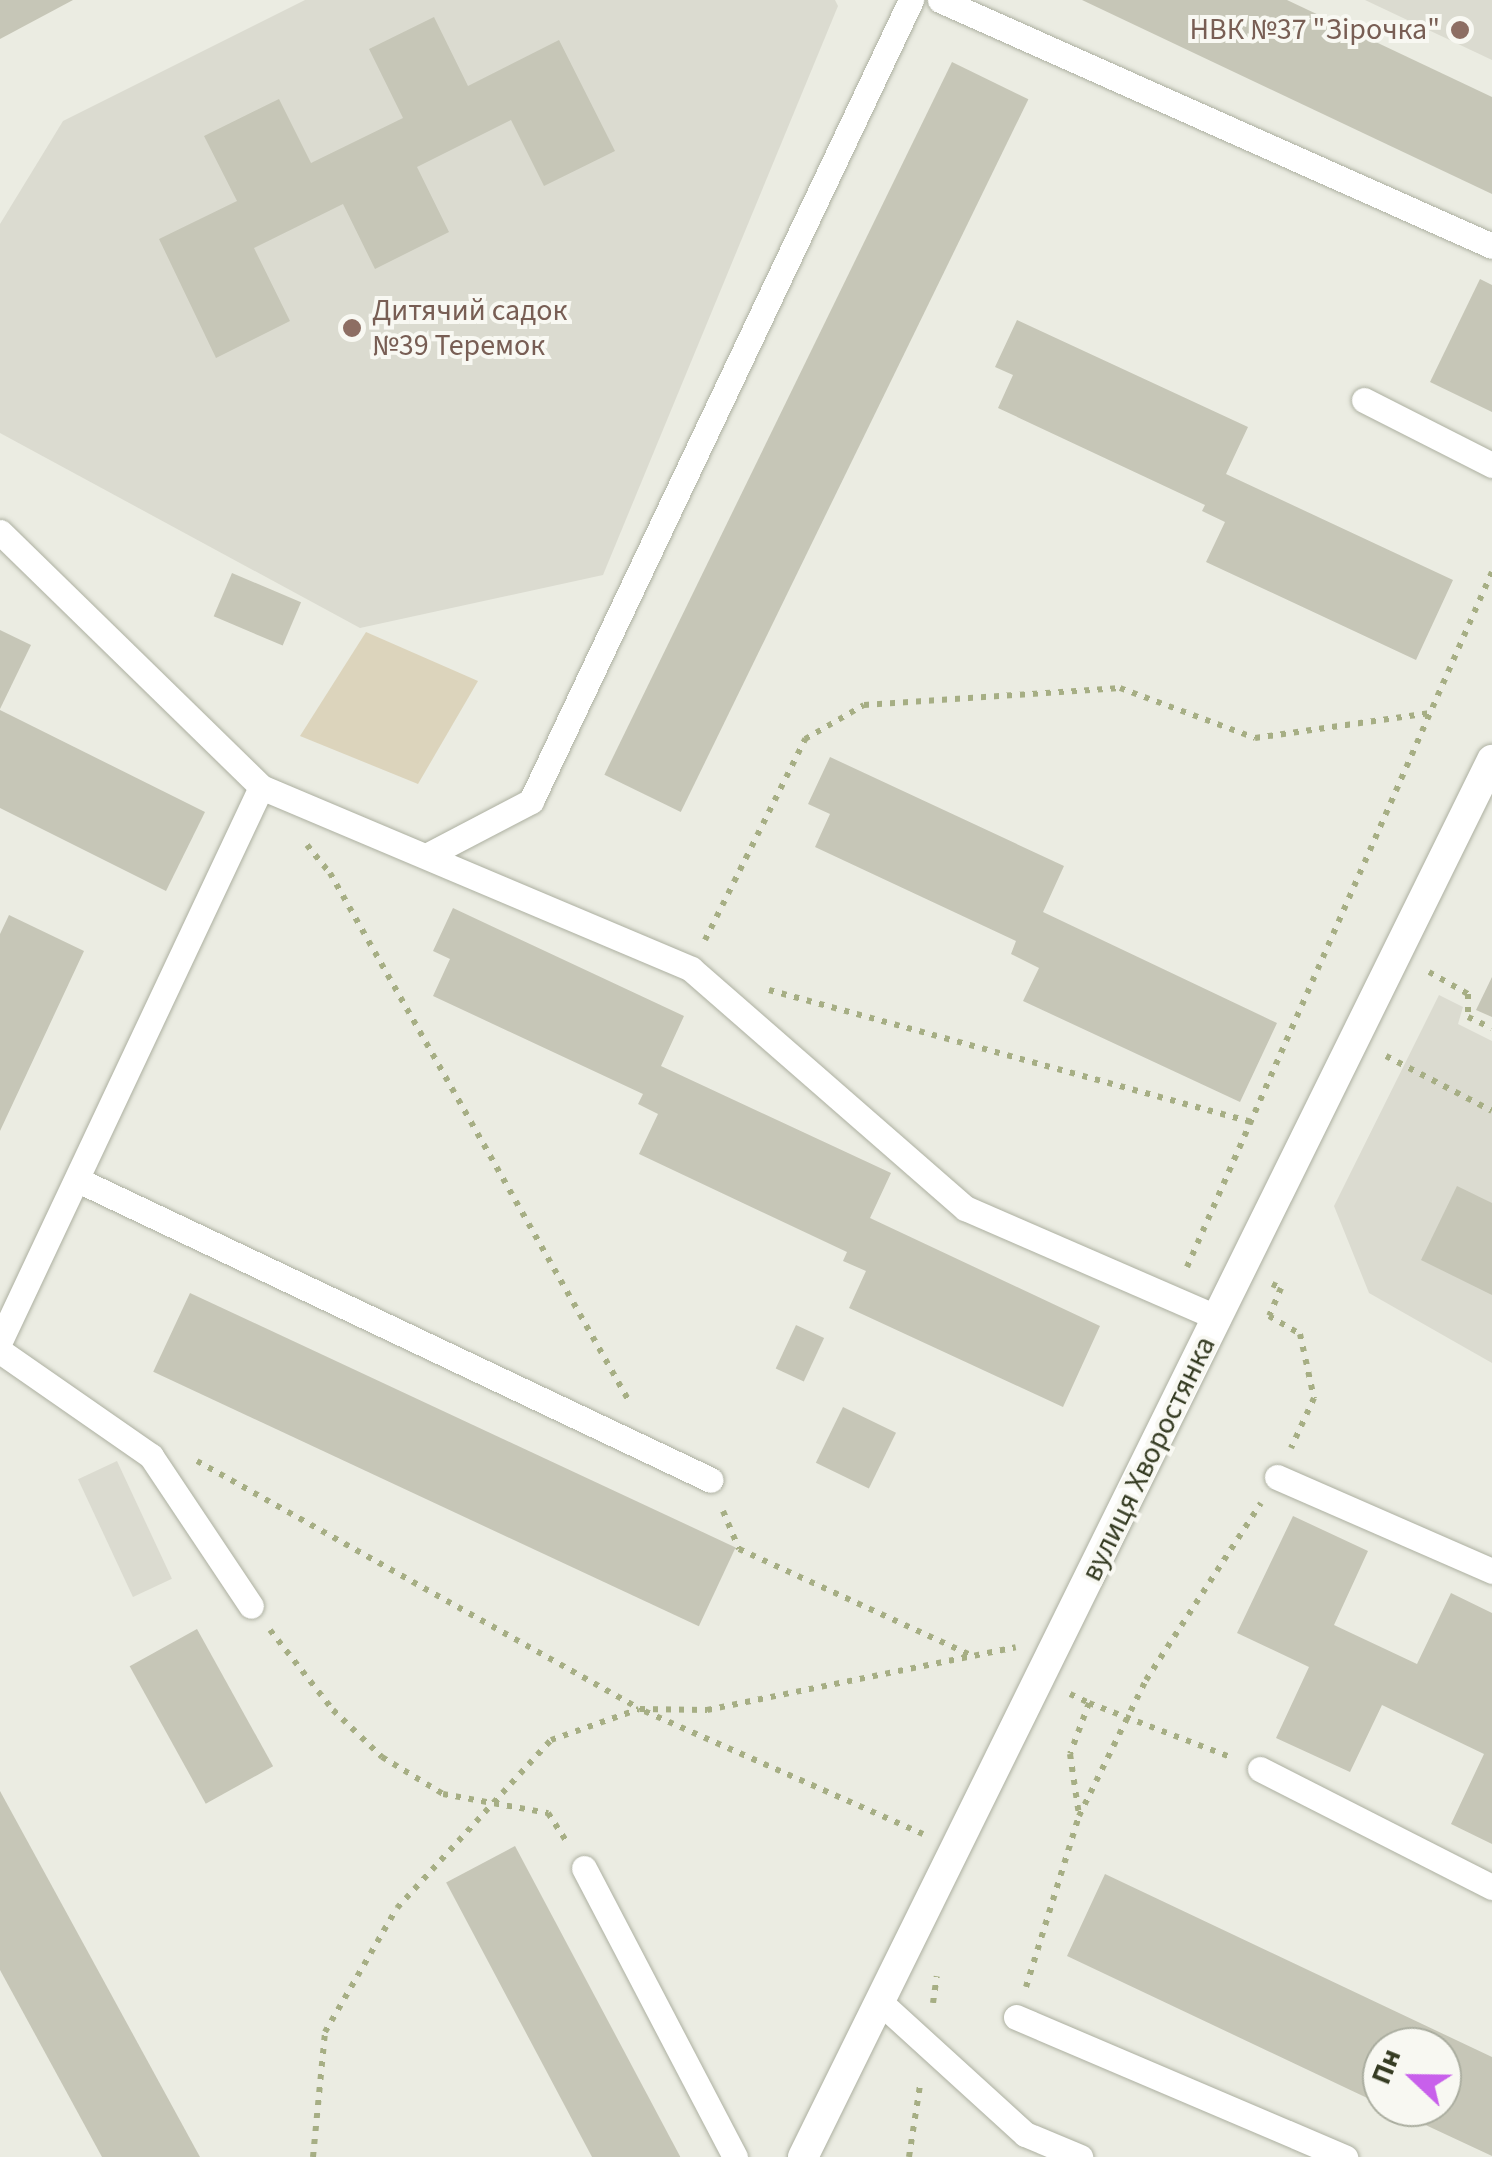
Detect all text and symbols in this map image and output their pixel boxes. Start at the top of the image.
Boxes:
place label: НВК №37 "Зірочка" [1189,12,1440,48]
marker: НВК №37 "Зірочка" [1449,19,1471,41]
place label: Дитячий садок №39 Теремок [372,293,567,364]
marker: Дитячий садок №39 Теремок [341,317,363,339]
street label: вулиця Хворостянка [1074,1331,1224,1587]
north arrow [1362,2027,1462,2127]
text: Пн [1361,2043,1411,2090]

